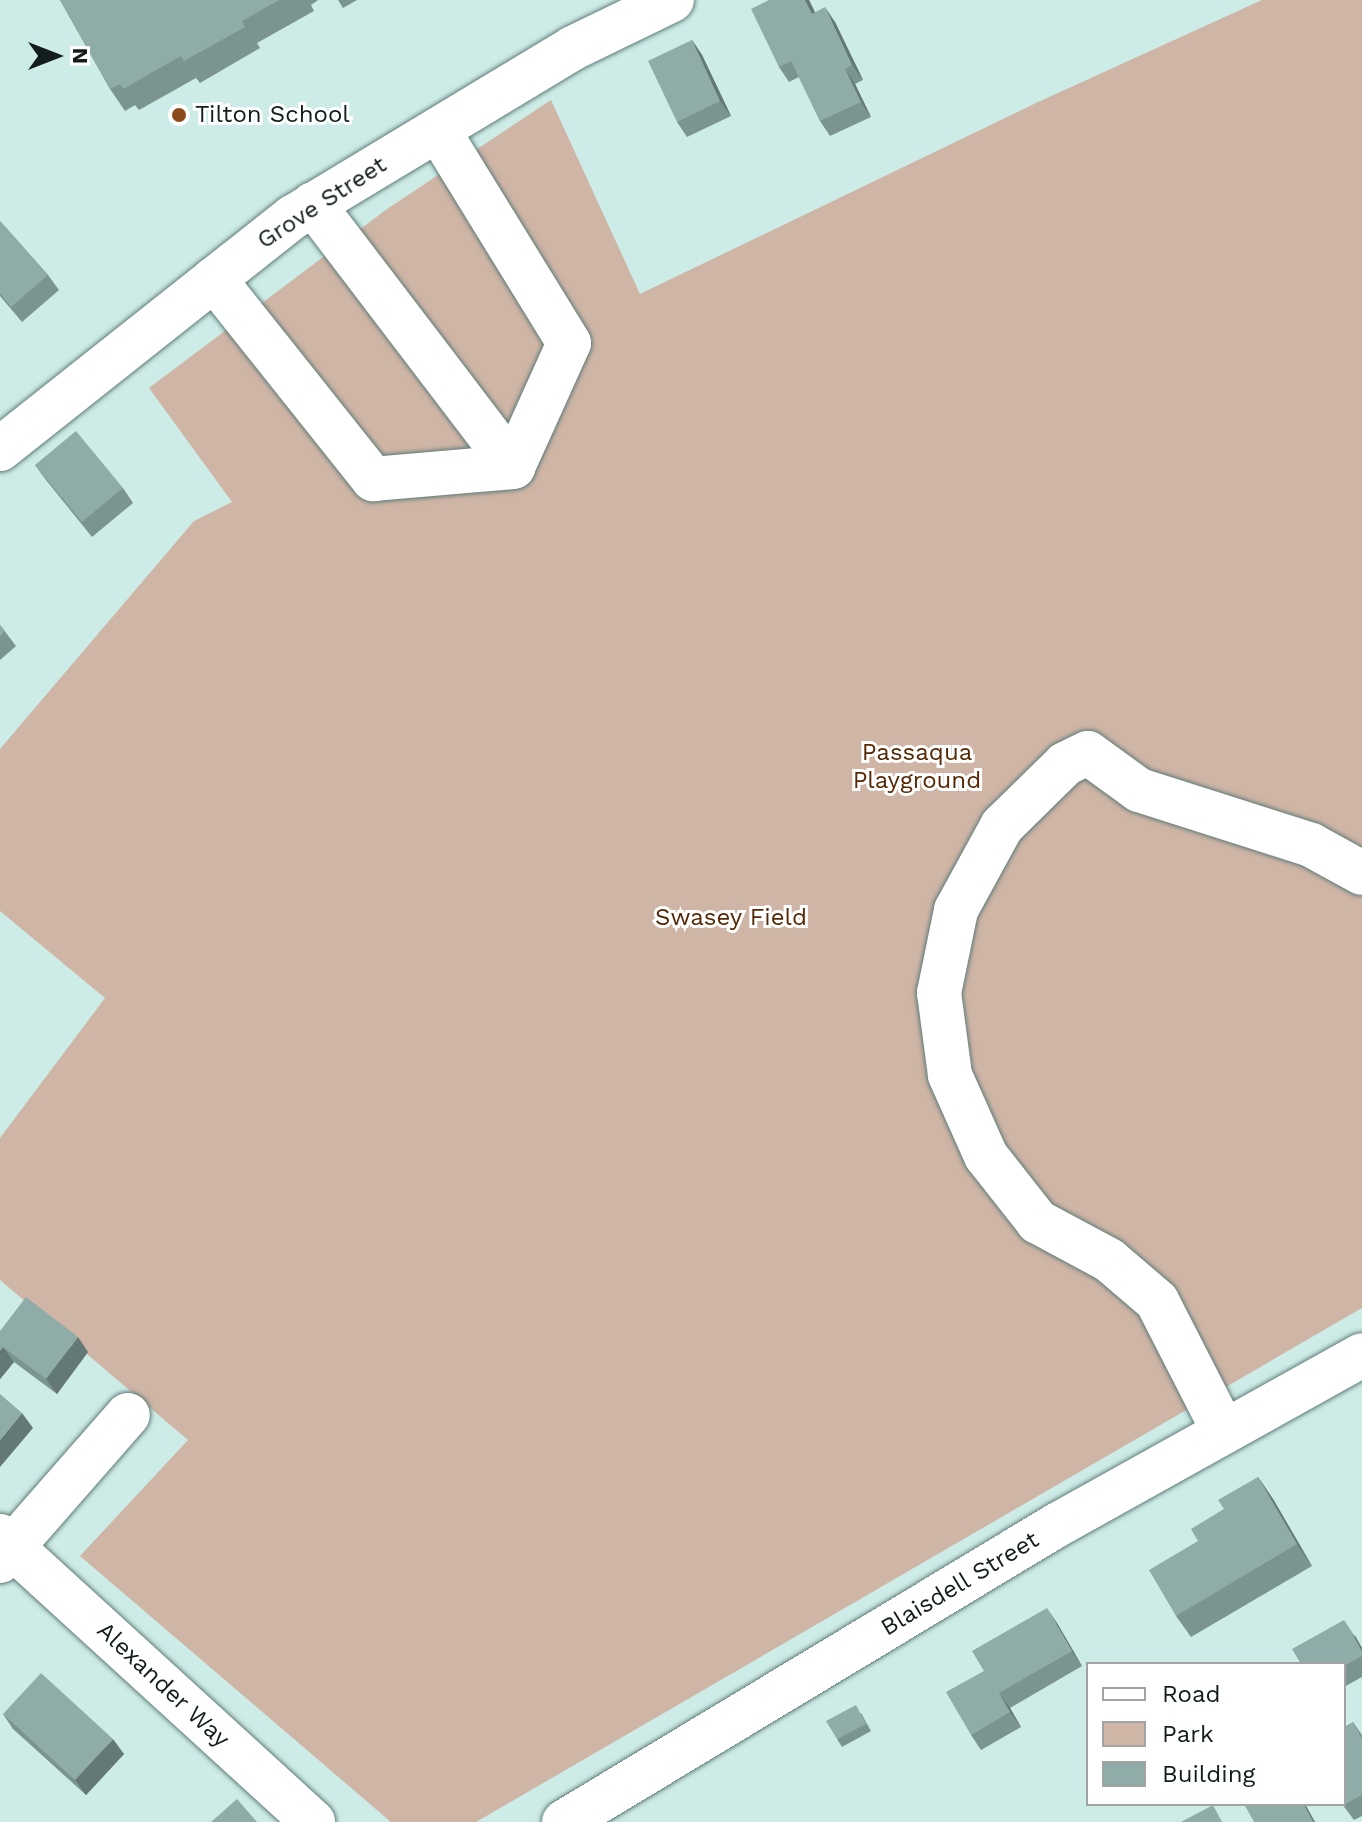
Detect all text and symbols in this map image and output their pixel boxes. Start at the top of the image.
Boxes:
north arrow [16,16,96,96]
text: N [68,48,93,64]
place label: Tilton School [195,101,350,129]
marker: Tilton School [170,106,188,124]
street label: Grove Street [252,151,392,255]
park label: Passaqua Playground [853,739,981,795]
park label: Swasey Field [655,904,807,932]
street label: Blaisdell Street [876,1525,1044,1643]
street label: Alexander Way [90,1616,236,1754]
legend [1086,1662,1346,1806]
text: Road [1162,1680,1221,1708]
text: Park [1162,1720,1214,1748]
text: Building [1162,1760,1255,1788]

